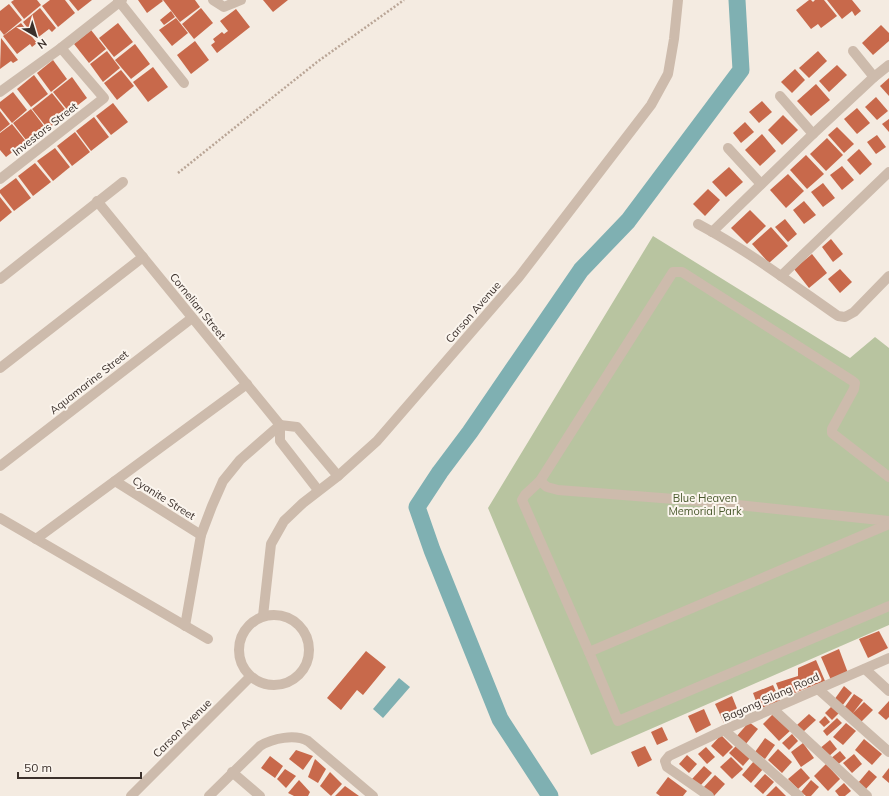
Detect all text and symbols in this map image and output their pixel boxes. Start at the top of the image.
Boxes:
north arrow [16,16,56,56]
text: N [35,36,50,52]
street label: Investors Street [10,99,81,159]
street label: Cornelian Street [167,270,229,342]
street label: Carson Avenue [442,278,504,346]
street label: Aquamarine Street [47,347,131,417]
street label: Cyanite Street [130,473,198,523]
park label: Blue Heaven Memorial Park [668,491,742,518]
street label: Bagong Silang Road [720,669,822,725]
street label: Carson Avenue [150,696,214,760]
scale bar [18,754,141,780]
text: 50 m [24,760,52,775]

